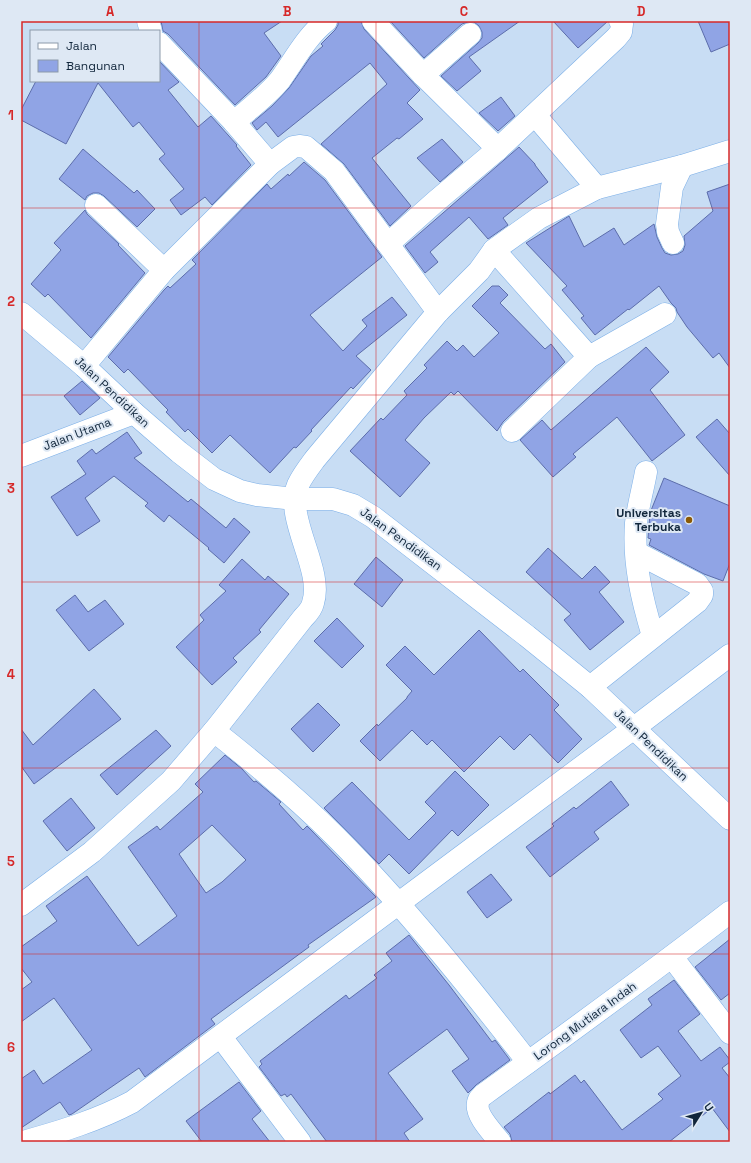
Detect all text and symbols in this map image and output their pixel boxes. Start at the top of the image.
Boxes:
text: A [106,3,115,20]
text: B [283,3,292,20]
text: C [460,3,468,20]
text: D [637,3,646,20]
legend [30,30,160,82]
text: Jalan [66,38,97,54]
text: Bangunan [66,58,125,74]
text: 1 [8,107,14,124]
text: 2 [7,293,15,310]
street label: Jalan Pendidikan [71,353,153,431]
street label: Jalan Utama [41,414,113,454]
text: 3 [7,480,15,497]
street label: Jalan Pendidikan [357,504,445,574]
place label: Universitas Terbuka [616,505,681,535]
marker: Universitas Terbuka [684,515,694,525]
text: 4 [7,666,15,683]
street label: Jalan Pendidikan [610,705,692,785]
text: 5 [7,853,15,870]
street label: Lorong Mutiara Indah [530,978,640,1064]
text: 6 [7,1039,15,1056]
north arrow [681,1093,721,1133]
text: U [701,1100,717,1114]

